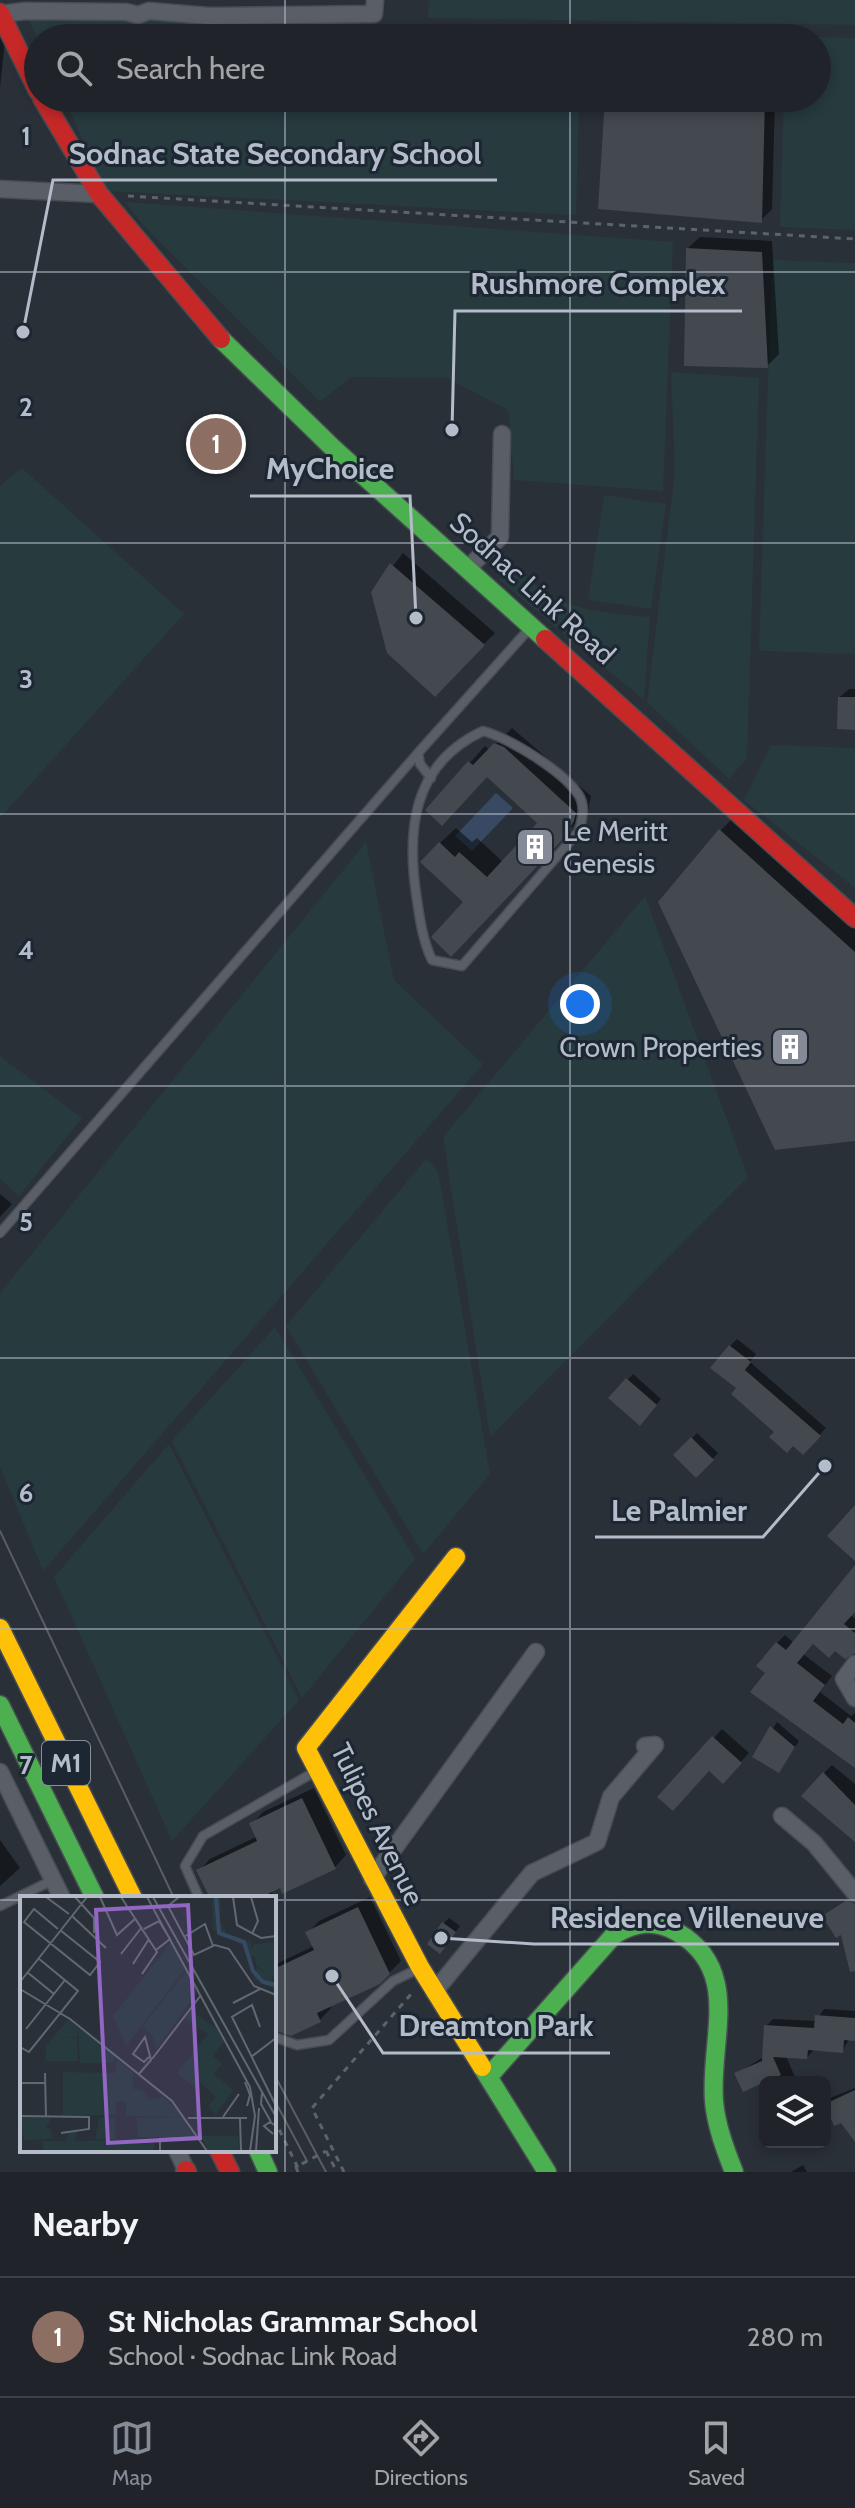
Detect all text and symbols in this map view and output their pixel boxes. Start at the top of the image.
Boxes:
search box [24,24,831,112]
icon: search [52,46,96,90]
text: Search here [116,50,265,87]
text: 1 [21,120,31,152]
callout: Sodnac State Secondary School [53,126,497,180]
text: Sodnac State Secondary School [69,135,481,172]
callout: Rushmore Complex [455,257,742,311]
text: Rushmore Complex [470,265,726,302]
text: 2 [19,391,33,423]
pin: 1 [190,414,242,474]
callout: MyChoice [250,442,410,496]
text: MyChoice [266,450,394,487]
street label: Sodnac Link Road [443,505,623,671]
text: 3 [19,663,33,695]
place label: Le Meritt Genesis [563,814,668,880]
building icon: Le Meritt Genesis [514,826,556,868]
text: 4 [18,934,34,966]
your location [560,984,600,1024]
building icon: Crown Properties [769,1026,811,1068]
place label: Crown Properties [559,1030,762,1064]
text: 5 [19,1206,33,1238]
text: 6 [19,1477,33,1509]
callout: Le Palmier [595,1483,763,1537]
text: Le Palmier [611,1492,747,1529]
street label: Tulipes Avenue [324,1737,432,1911]
road number: M1 [42,1741,90,1785]
text: 7 [19,1749,33,1781]
callout: Residence Villeneuve [534,1890,839,1944]
inset map [20,1896,276,2152]
text: Residence Villeneuve [550,1899,824,1936]
callout: Dreamton Park [383,1999,610,2053]
text: Dreamton Park [399,2007,594,2044]
map controls [759,2076,831,2148]
button: layers [759,2076,831,2148]
text: Nearby [32,2203,139,2245]
text: St Nicholas Grammar School [108,2303,478,2340]
text: 1 [53,2321,63,2353]
text: 280 m [747,2321,823,2353]
text: School · Sodnac Link Road [108,2340,397,2372]
tab: Map [110,2416,154,2491]
tab: Directions [374,2416,468,2491]
tab: Saved [688,2416,745,2491]

